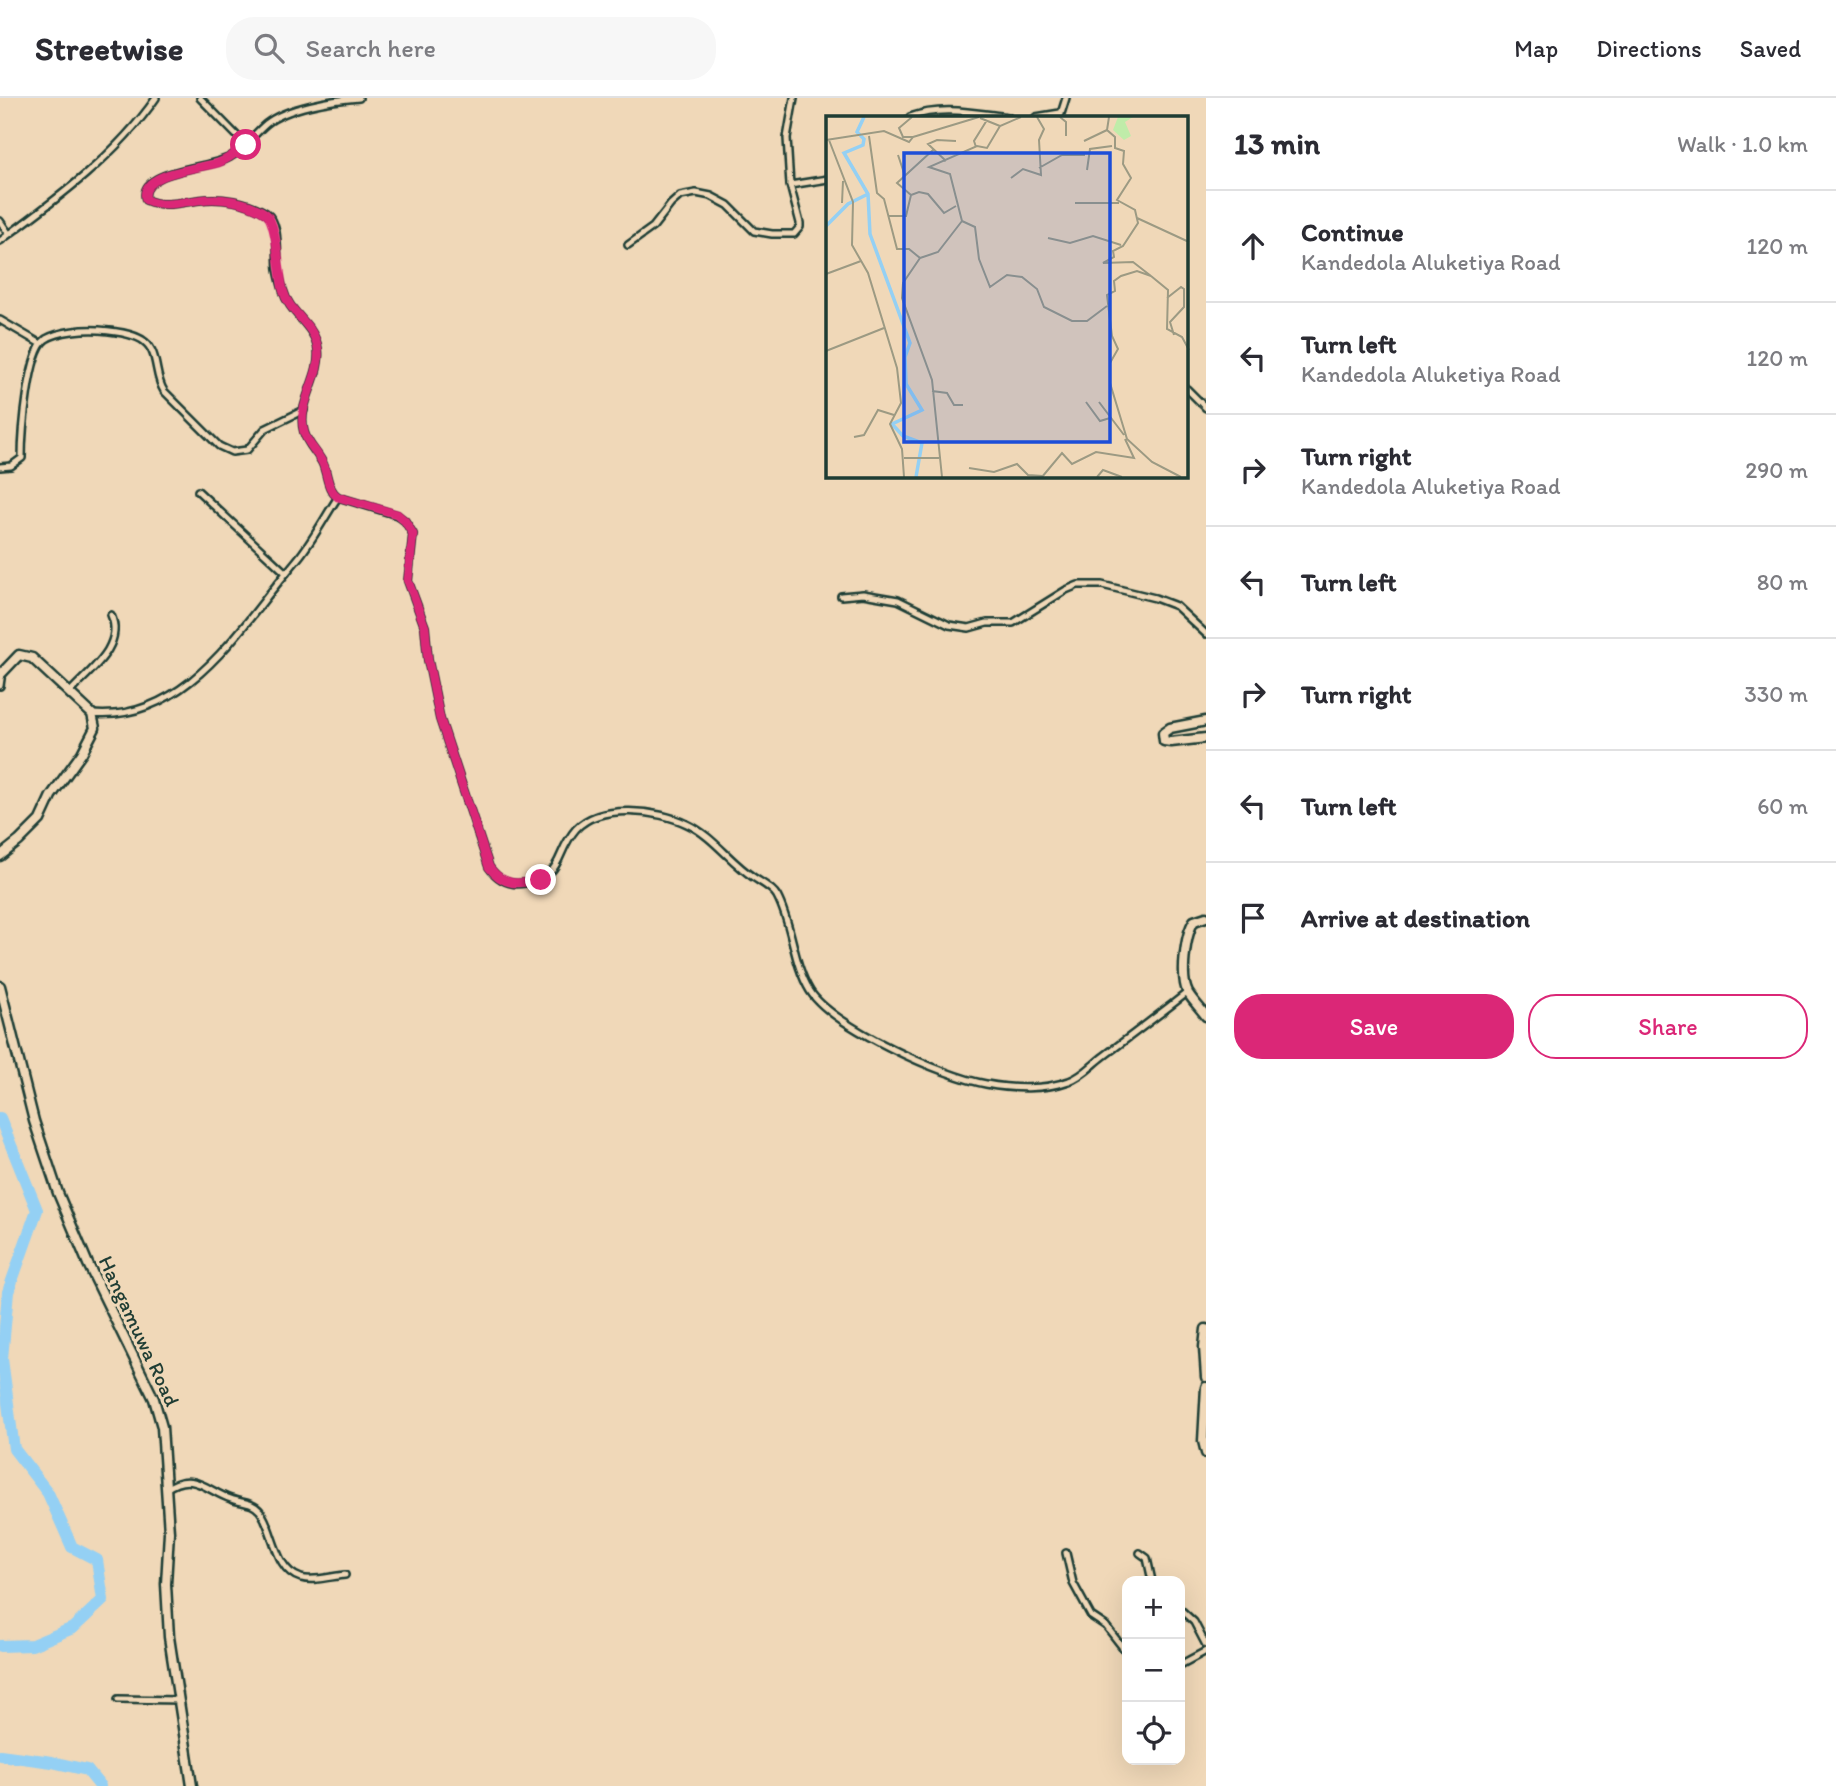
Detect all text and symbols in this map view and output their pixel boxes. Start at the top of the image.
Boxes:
search box [226,17,716,80]
text: Streetwise [35,29,184,68]
icon: search [250,29,288,67]
text: Search here [306,32,436,64]
text: Map [1514,34,1558,63]
text: Directions [1596,34,1702,63]
text: Saved [1740,34,1801,63]
inset map [826,116,1188,478]
text: 13 min [1234,125,1320,162]
route start [230,129,261,160]
text: Walk · 1.0 km [1677,130,1808,158]
text: Continue [1301,216,1404,248]
icon: ahead [1234,227,1272,265]
text: 120 m [1747,232,1808,260]
text: Kandedola Aluketiya Road [1301,248,1560,276]
text: Turn left [1301,328,1397,360]
icon: left [1234,339,1272,377]
text: 120 m [1747,344,1808,372]
text: Kandedola Aluketiya Road [1301,360,1560,388]
text: Turn right [1301,440,1412,472]
icon: right [1234,451,1272,489]
text: 290 m [1745,456,1808,484]
text: Kandedola Aluketiya Road [1301,472,1560,500]
icon: left [1234,563,1272,601]
text: Turn left [1301,566,1397,598]
text: 80 m [1757,568,1808,596]
icon: right [1234,675,1272,713]
text: Turn right [1301,678,1412,710]
text: 330 m [1744,680,1808,708]
icon: left [1234,787,1272,825]
text: Turn left [1301,790,1397,822]
text: 60 m [1757,792,1808,820]
route end [525,864,556,895]
icon: arrive [1234,899,1272,937]
text: Arrive at destination [1301,902,1530,934]
button: Save [1234,994,1514,1059]
button: Share [1528,994,1808,1059]
street label: Hangamuwa Road [94,1252,185,1410]
map controls [1122,1576,1185,1765]
button: + [1122,1576,1185,1639]
button: − [1122,1639,1185,1702]
button: locate [1122,1702,1185,1765]

